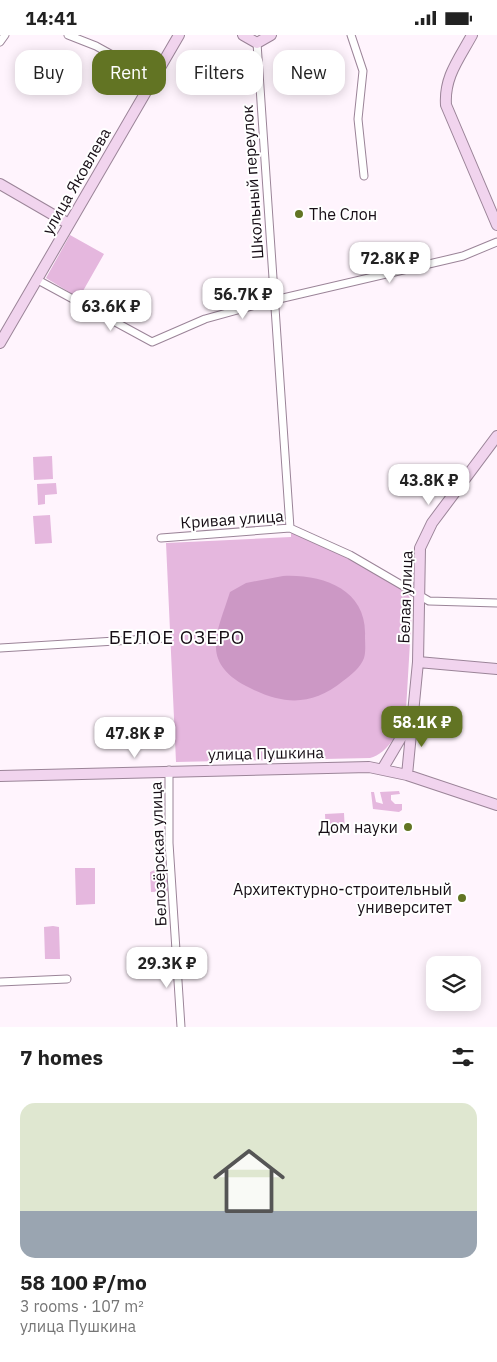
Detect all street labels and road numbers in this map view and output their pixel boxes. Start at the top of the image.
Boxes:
street label: Школьный переулок [237,104,267,260]
street label: улица Яковлева [37,124,115,238]
street label: Кривая улица [180,505,285,533]
street label: Белая улица [393,550,417,644]
street label: улица Пушкина [208,742,325,764]
street label: Белозёрская улица [145,781,171,927]

